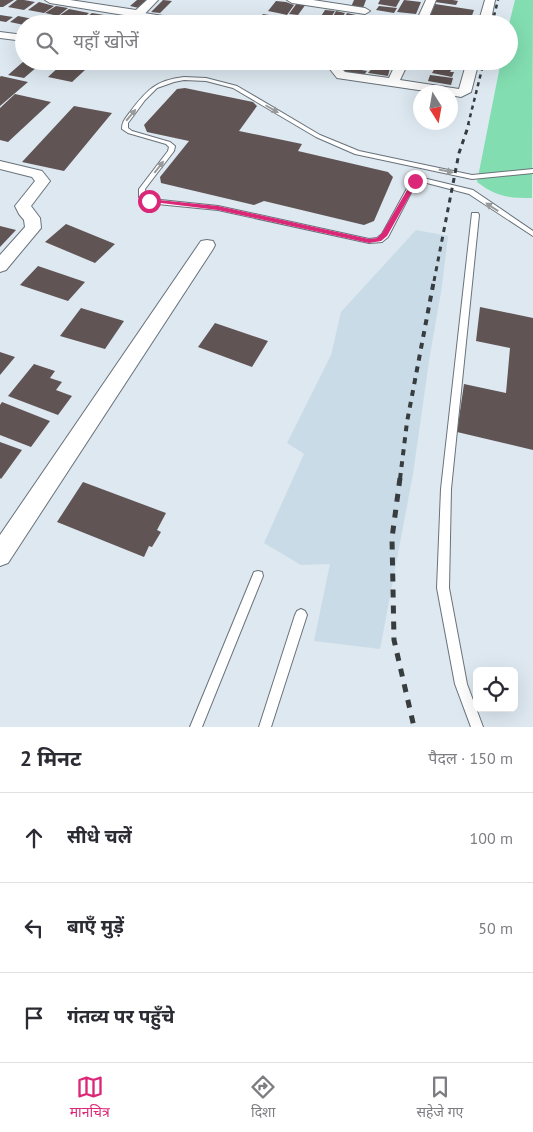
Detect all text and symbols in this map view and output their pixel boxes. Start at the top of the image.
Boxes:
search box [15,15,518,70]
icon: search [33,29,61,57]
text: यहाँ खोजें [73,29,139,53]
north arrow [413,85,458,130]
one-way arrow [264,105,279,113]
one-way arrow [126,109,137,122]
one-way arrow [153,161,164,174]
one-way arrow [438,167,453,175]
route end [404,170,427,193]
route start [138,190,161,213]
one-way arrow [486,202,499,212]
map controls [473,667,518,712]
button: locate [473,667,518,712]
text: 2 मिनट [20,745,81,772]
text: पैदल · 150 m [428,748,513,768]
icon: ahead [20,824,48,852]
text: सीधे चलें [67,824,132,848]
text: 100 m [470,828,513,848]
icon: left [20,914,48,942]
text: बाएँ मुड़ें [67,914,124,938]
text: 50 m [478,918,513,938]
icon: arrive [20,1004,48,1032]
text: गंतव्य पर पहुँचे [67,1004,174,1028]
tab: मानचित्र [70,1073,110,1123]
tab: दिशा [249,1073,277,1123]
tab: सहेजे गए [417,1073,463,1123]

